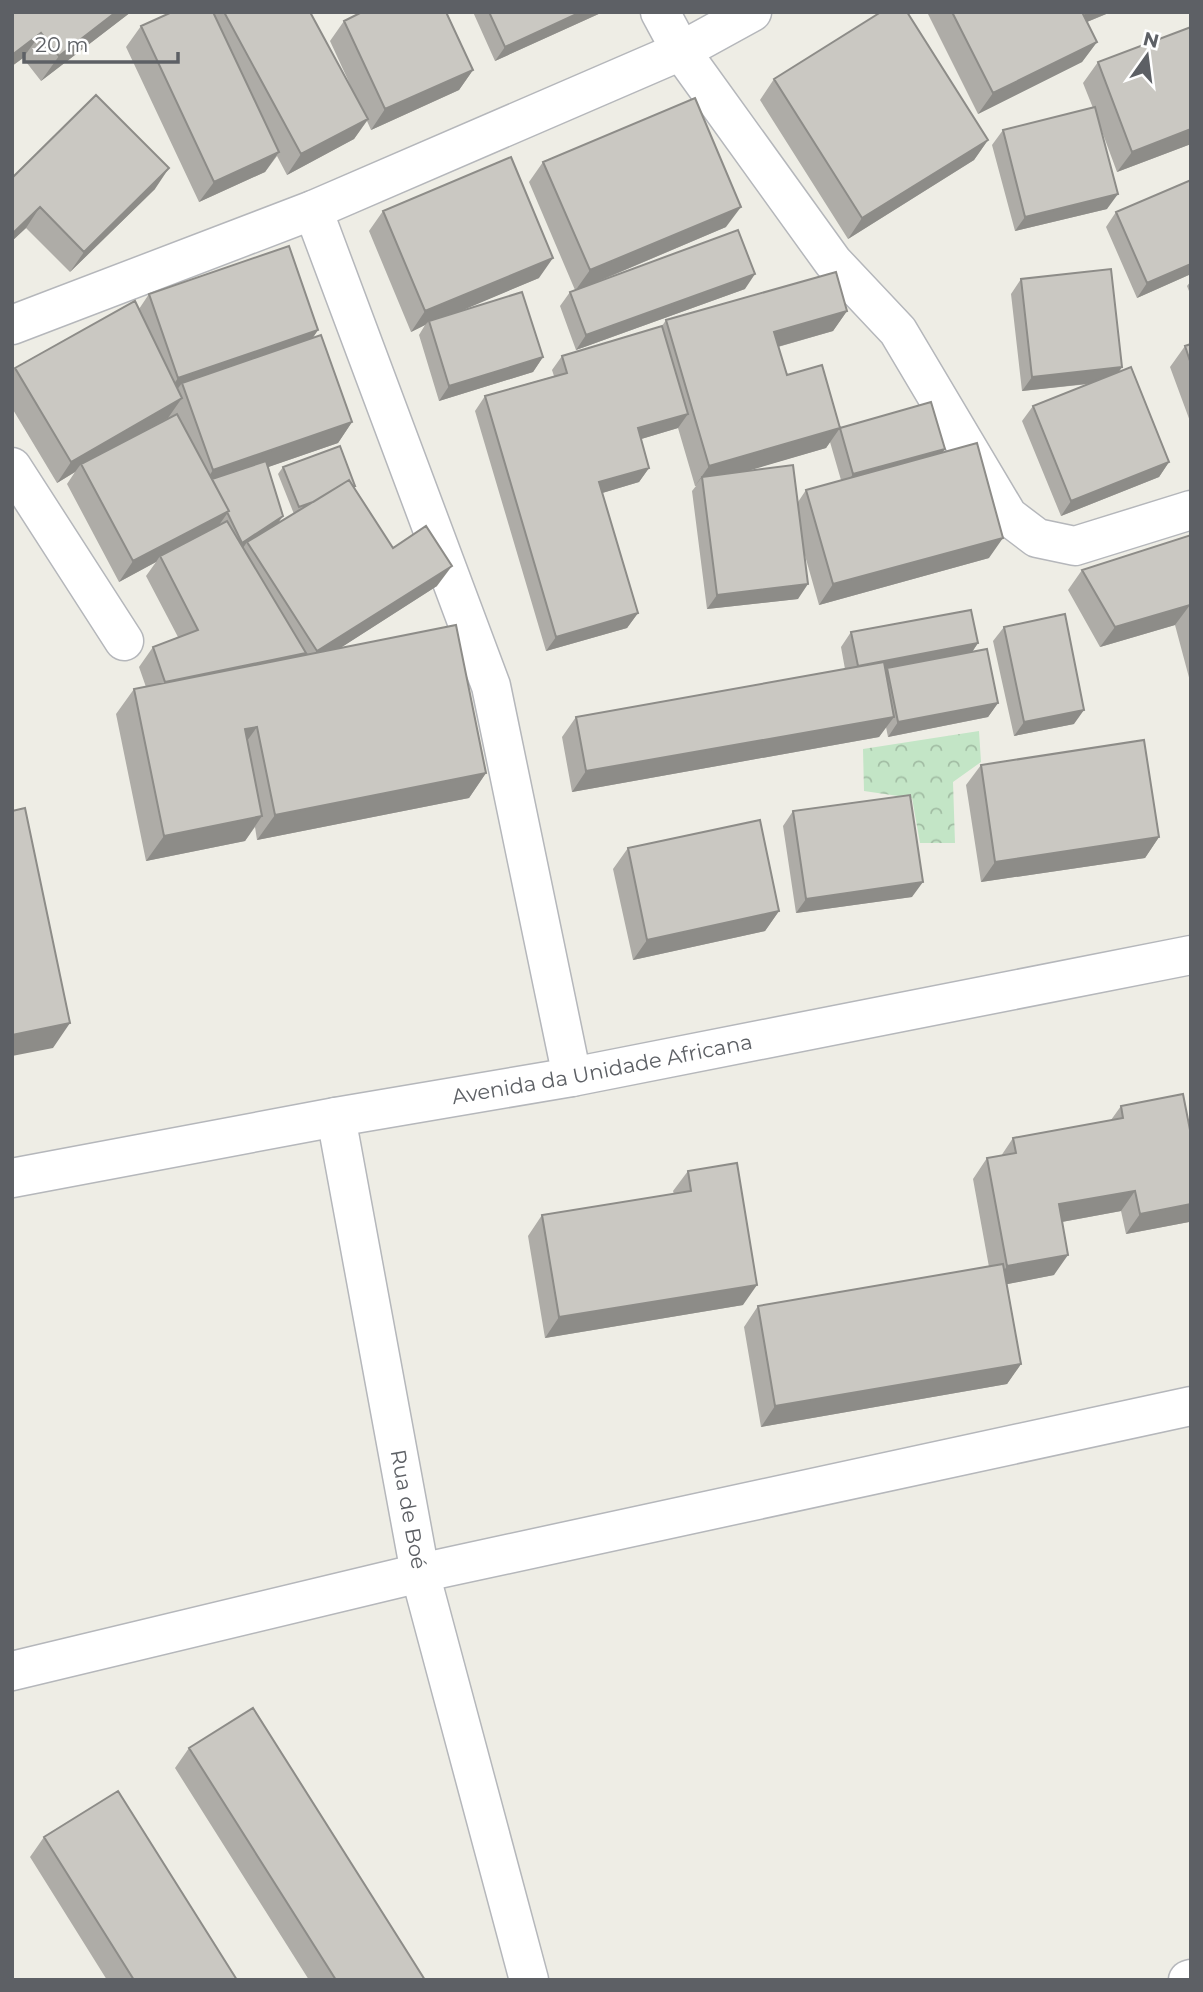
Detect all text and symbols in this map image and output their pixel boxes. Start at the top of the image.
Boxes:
scale bar [24,21,178,65]
north arrow [1112,21,1182,91]
text: N [1141,27,1161,53]
text: 20 m [35,32,89,57]
street label: Avenida da Unidade Africana [450,1029,754,1109]
street label: Rua de Boé [385,1447,432,1571]

